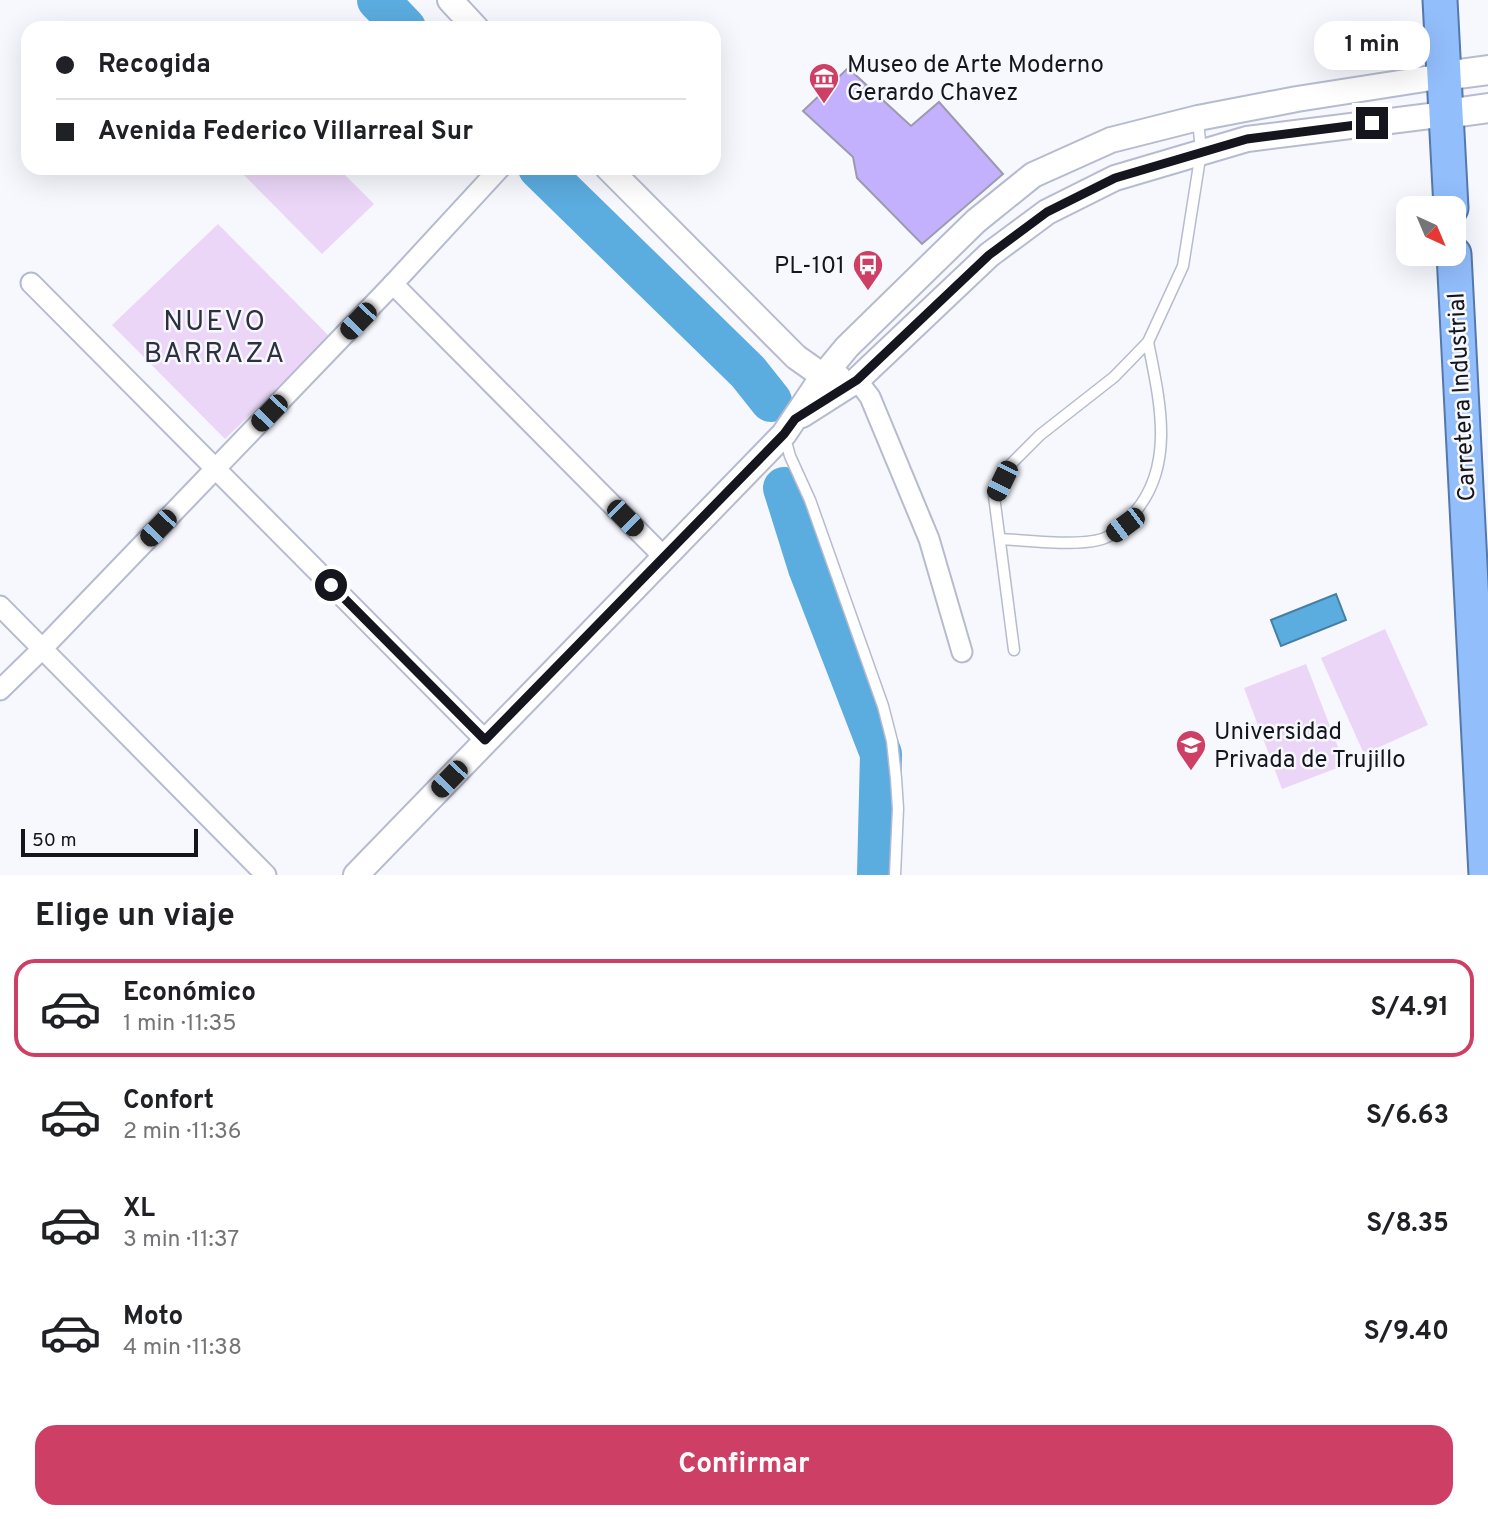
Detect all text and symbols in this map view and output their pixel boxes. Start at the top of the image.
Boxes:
callout: 1 min [1314,22,1430,71]
text: 1 min [1344,31,1400,60]
text: Recogida [98,49,211,82]
place label: Museo de Arte Moderno Gerardo Chavez [847,51,1104,109]
museum icon: Museo de Arte Moderno Gerardo Chavez [807,61,841,105]
route end [1356,107,1388,139]
text: Avenida Federico Villarreal Sur [98,116,473,149]
north arrow [1396,196,1466,266]
map controls [1396,196,1466,266]
bus stop icon: PL-101 [851,248,885,292]
place label: PL-101 [774,252,845,282]
street label: Carretera Industrial [1443,292,1483,502]
car [336,299,381,343]
district label: NUEVO BARRAZA [144,305,286,373]
car [247,391,292,435]
car [984,458,1021,504]
car [603,496,648,540]
car [1102,504,1149,546]
car [136,506,181,550]
route start [315,569,347,601]
place label: Universidad Privada de Trujillo [1214,718,1406,776]
school or university icon: Universidad Privada de Trujillo [1174,728,1208,772]
car [427,757,472,801]
scale bar [21,826,198,858]
text: 50 m [32,829,77,853]
text: Elige un viaje [35,897,235,937]
icon: car [39,977,102,1040]
text: Económico [123,977,256,1010]
text: S/4.91 [1371,992,1449,1025]
text: 1 min · 11:35 [123,1010,237,1039]
icon: car [39,1085,102,1148]
text: Confort [123,1085,214,1118]
text: S/6.63 [1366,1100,1449,1133]
text: 2 min · 11:36 [123,1118,241,1147]
icon: car [39,1193,102,1256]
text: XL [123,1193,155,1226]
text: S/8.35 [1366,1208,1449,1241]
text: 3 min · 11:37 [123,1226,239,1255]
icon: car [39,1301,102,1364]
text: Moto [123,1301,183,1334]
text: S/9.40 [1364,1316,1449,1349]
text: 4 min · 11:38 [123,1334,242,1363]
button: Confirmar [35,1425,1453,1505]

